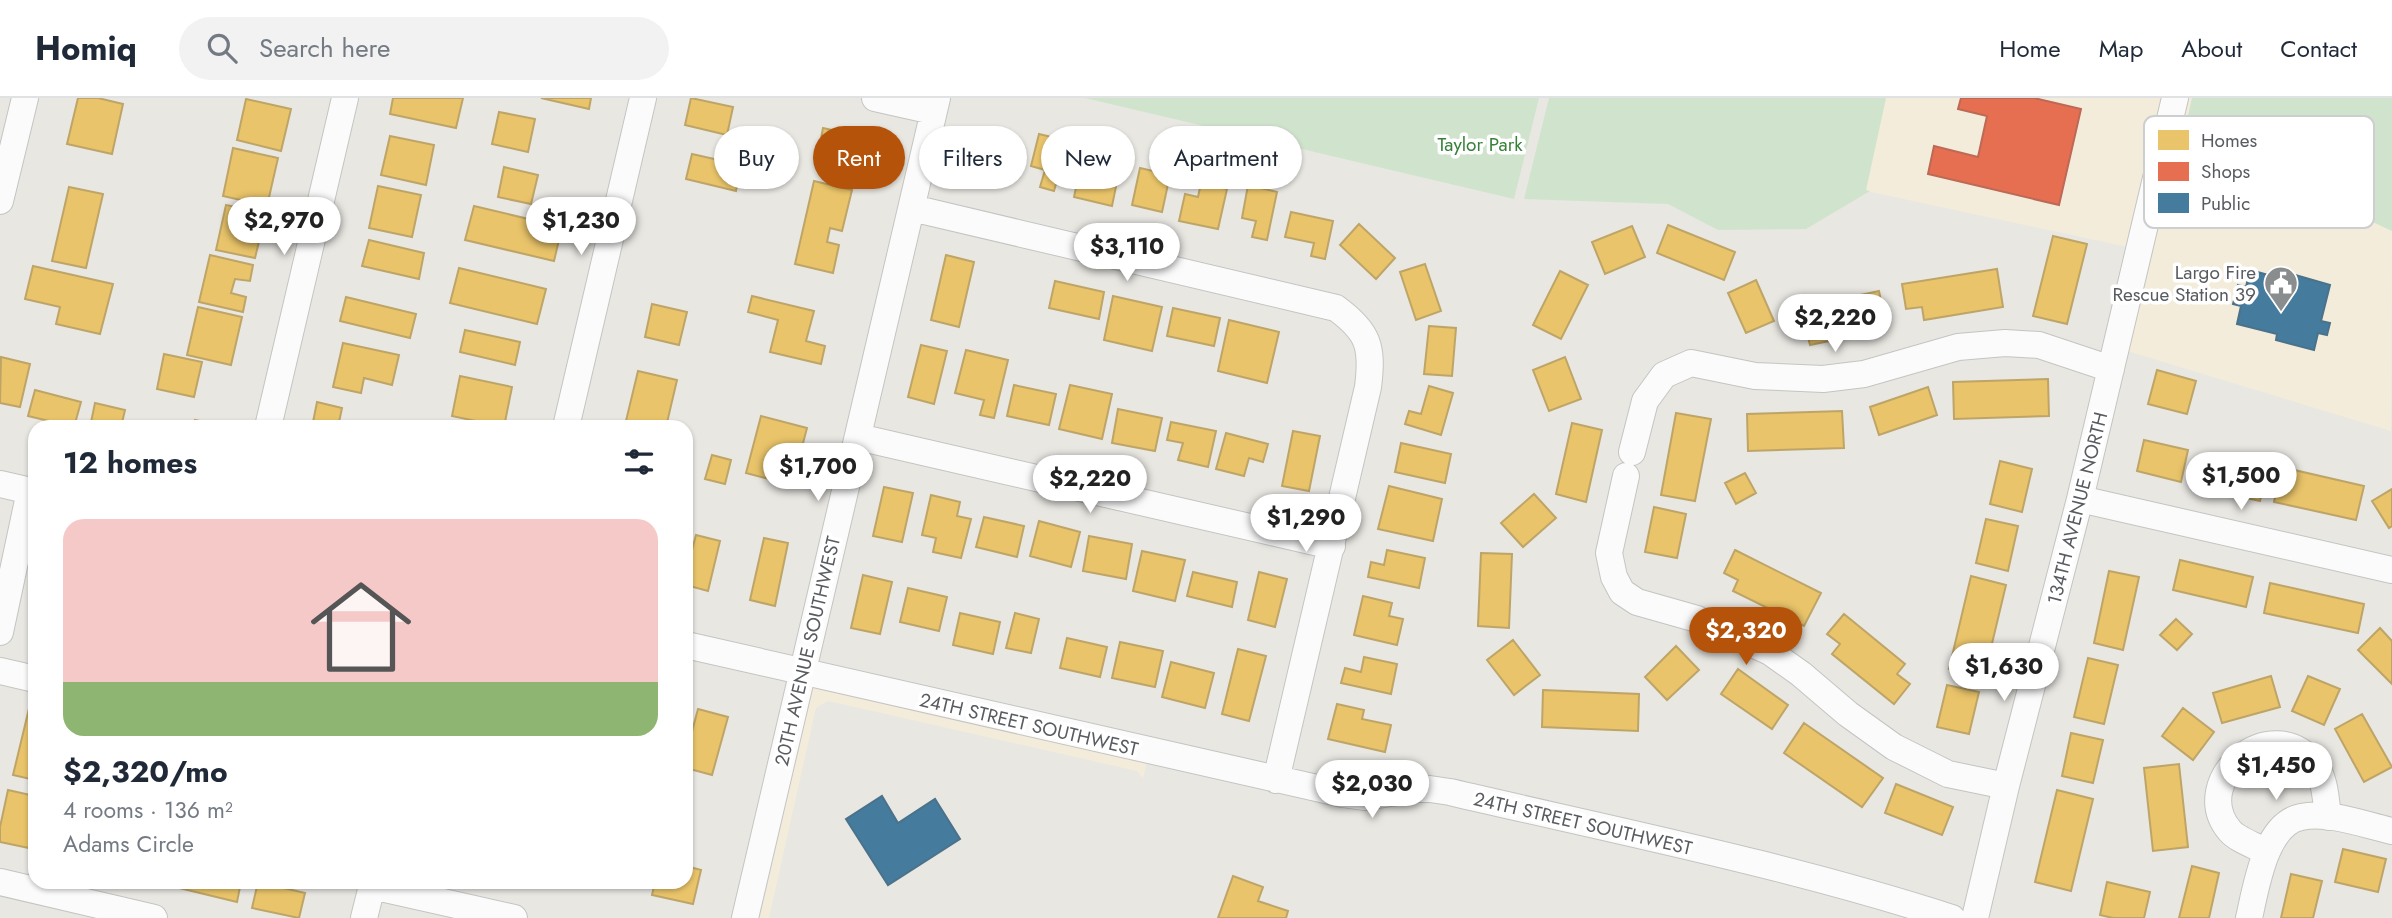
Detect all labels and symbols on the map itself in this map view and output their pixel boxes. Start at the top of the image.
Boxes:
legend [2144,116,2374,228]
text: Homes [2201,127,2258,154]
park label: Taylor Park [1437,131,1523,158]
text: Shops [2201,158,2251,185]
text: Public [2201,190,2250,217]
pin: $2,970 [227,198,341,257]
pin: $1,230 [524,198,638,257]
pin: $3,110 [1070,223,1184,283]
place label: Largo Fire Rescue Station 39 [2112,259,2256,308]
public building icon: Largo Fire Rescue Station 39 [2262,264,2300,313]
pin: $2,220 [1778,294,1892,354]
street label: 134TH AVENUE NORTH [2041,409,2114,607]
pin: $1,700 [761,444,875,503]
pin: $1,500 [2184,452,2298,512]
pin: $2,220 [1033,456,1147,515]
pin: $1,290 [1249,494,1363,554]
street label: 20TH AVENUE SOUTHWEST [768,533,847,769]
pin: $2,320 [1689,608,1803,667]
pin: $1,630 [1947,644,2061,703]
street label: 24TH STREET SOUTHWEST [917,686,1141,763]
pin: $1,450 [2219,742,2333,802]
pin: $2,030 [1315,760,1429,820]
street label: 24TH STREET SOUTHWEST [1471,785,1695,862]

